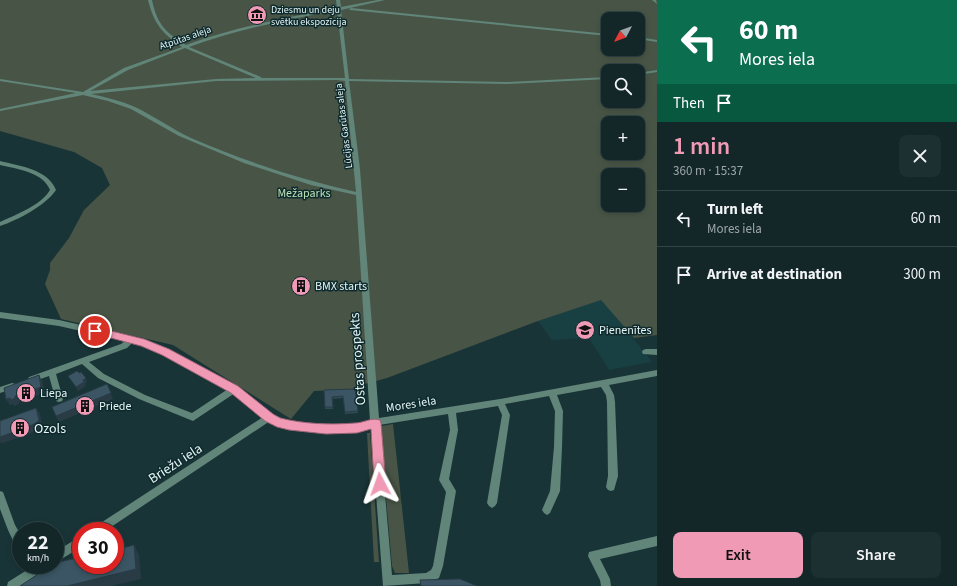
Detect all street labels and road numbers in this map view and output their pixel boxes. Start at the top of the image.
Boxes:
street label: Atpūtas aleja [157,23,213,53]
street label: Lūcijas Garūtas aleja [332,83,356,169]
street label: Ostas prospekts [345,312,371,406]
street label: Mores iela [385,392,437,417]
street label: Briežu iela [145,439,206,489]

